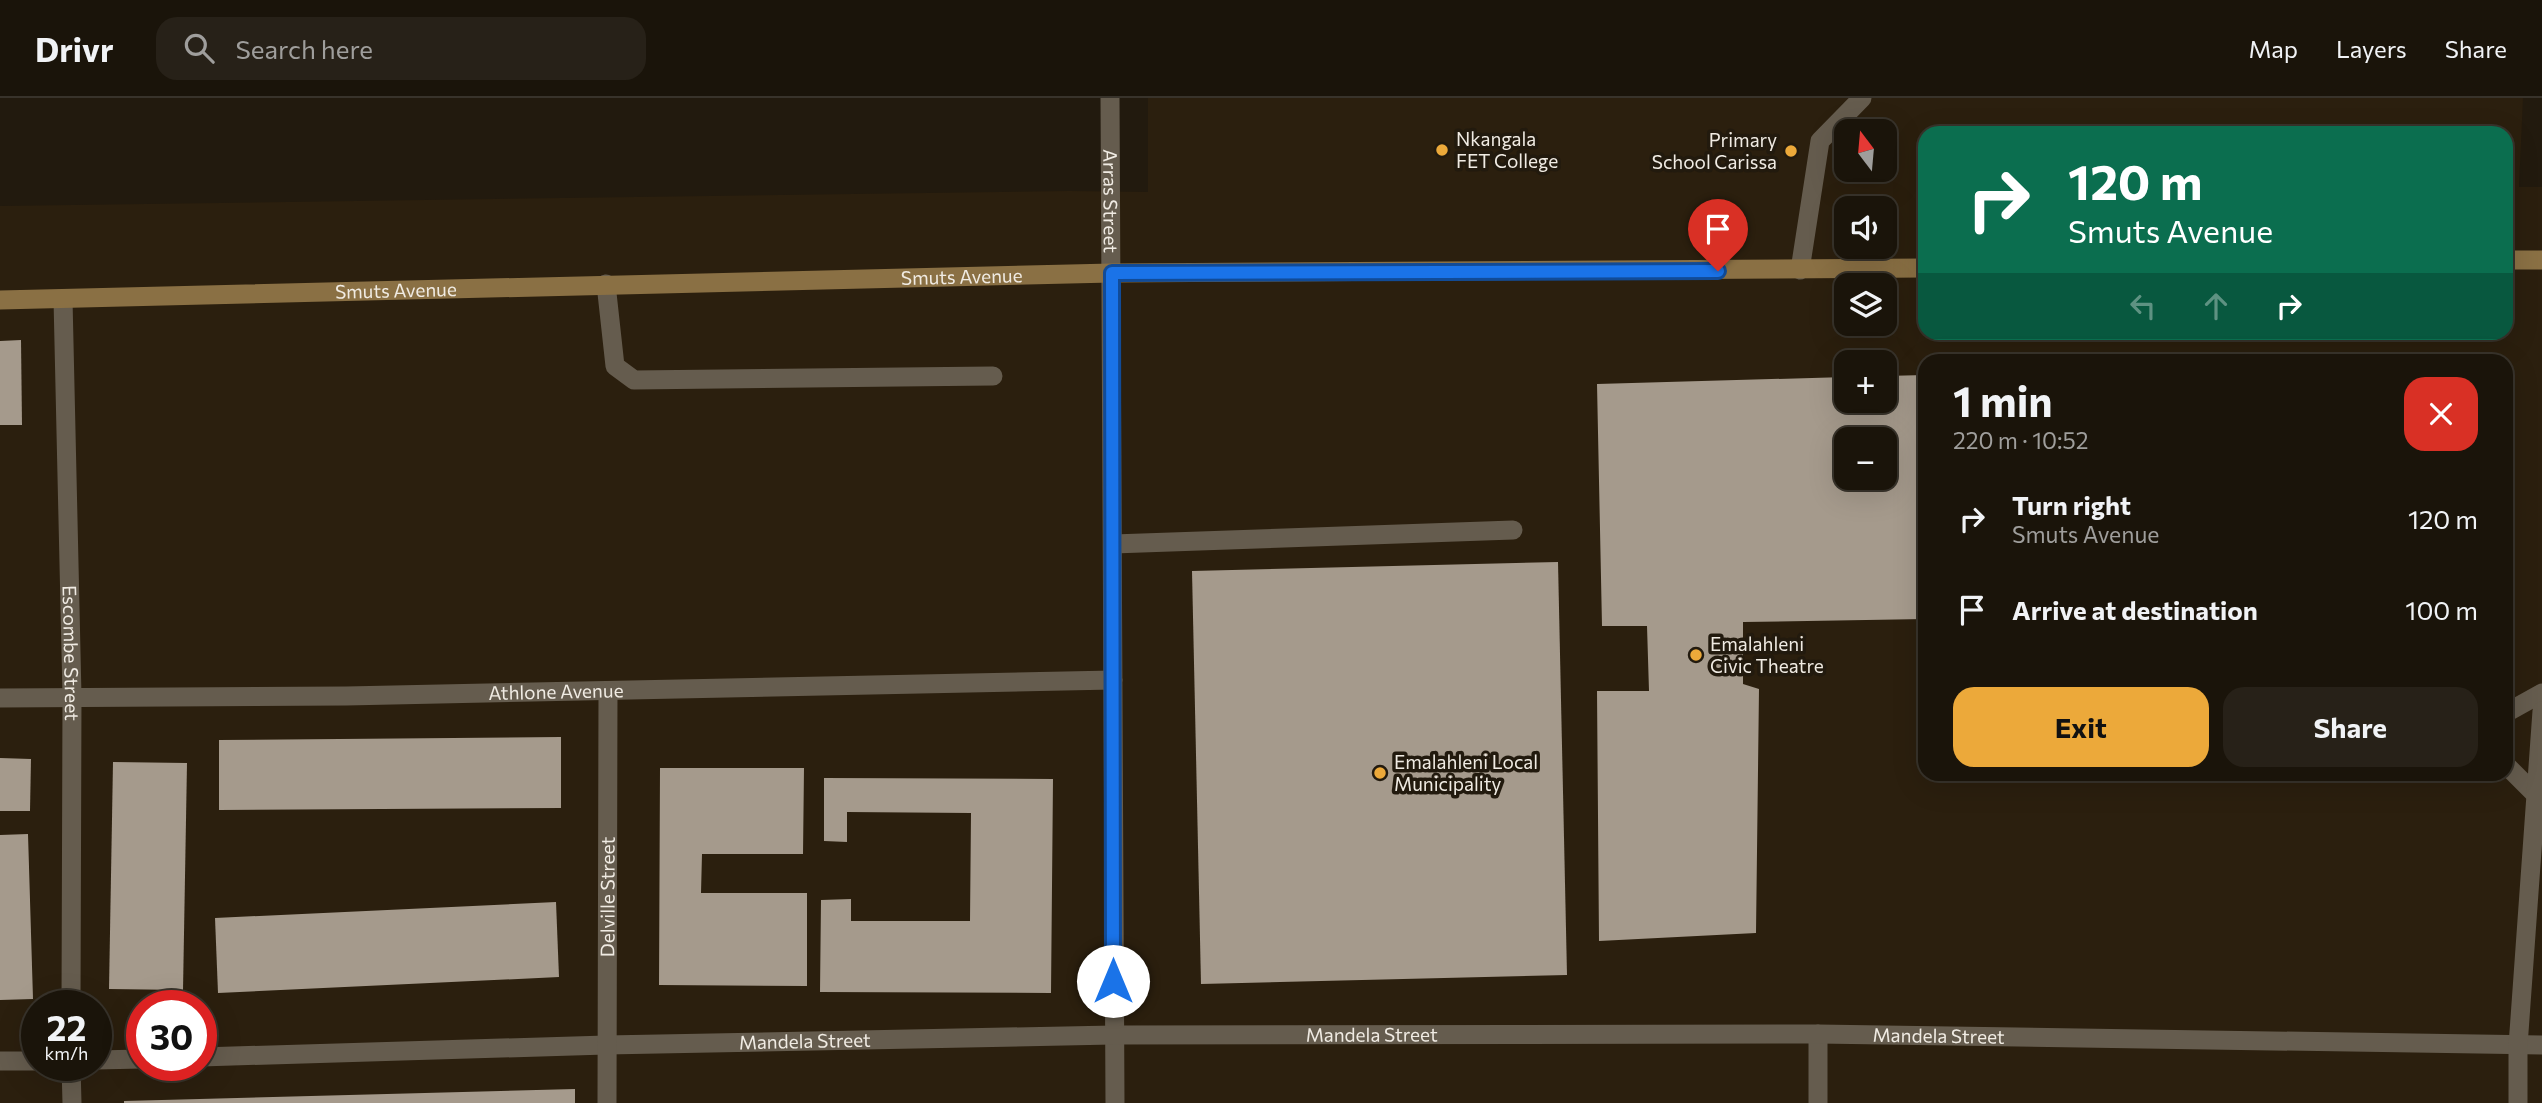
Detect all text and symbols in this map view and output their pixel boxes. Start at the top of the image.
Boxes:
search box [156,17,646,80]
text: Drivr [35,28,114,69]
icon: search [180,29,218,67]
text: Search here [236,33,373,64]
text: Map [2249,34,2298,63]
text: Layers [2336,34,2407,63]
text: Share [2445,34,2507,63]
north arrow [1834,119,1897,182]
map controls [1834,119,1897,490]
place label: Nkangala FET College [1456,127,1558,172]
place label: Primary School Carissa [1652,128,1777,173]
marker: Nkangala FET College [1434,142,1450,158]
marker: Primary School Carissa [1783,143,1799,159]
street label: Arras Street [1099,149,1123,253]
text: 120 m [2068,150,2202,210]
icon: right [1953,154,2044,245]
button: sound [1834,196,1897,259]
pin [1688,199,1748,271]
icon: arrive [1699,210,1737,248]
text: Smuts Avenue [2068,210,2273,250]
street label: Smuts Avenue [901,263,1023,289]
button: layers [1834,273,1897,336]
street label: Smuts Avenue [335,277,457,303]
icon: left [2124,287,2162,325]
icon: ahead [2197,287,2235,325]
icon: right [2270,287,2308,325]
button: + [1834,350,1897,413]
text: 1 min [1953,374,2053,426]
button: close [2404,377,2478,451]
text: 220 m · 10:52 [1953,426,2088,454]
button: − [1834,427,1897,490]
text: Turn right [2012,489,2131,520]
icon: right [1953,500,1991,538]
text: 120 m [2408,503,2478,534]
text: Smuts Avenue [2012,520,2159,548]
street label: Escombe Street [58,585,84,721]
icon: arrive [1953,591,1991,629]
text: Arrive at destination [2012,594,2258,625]
text: 100 m [2405,594,2478,625]
place label: Emalahleni Civic Theatre [1710,632,1824,677]
marker: Emalahleni Civic Theatre [1688,647,1704,663]
street label: Athlone Avenue [488,678,624,704]
button: Exit [1953,687,2209,767]
button: Share [2223,687,2478,767]
place label: Emalahleni Local Municipality [1394,750,1538,795]
marker: Emalahleni Local Municipality [1372,765,1388,781]
street label: Delville Street [595,836,619,957]
position arrow [1076,944,1150,1018]
speed limit sign: 30 [126,990,217,1081]
text: 22 [47,1005,86,1048]
street label: Mandela Street [1306,1023,1438,1046]
street label: Mandela Street [1873,1023,2005,1048]
street label: Mandela Street [739,1028,871,1053]
text: km/h [45,1042,88,1064]

